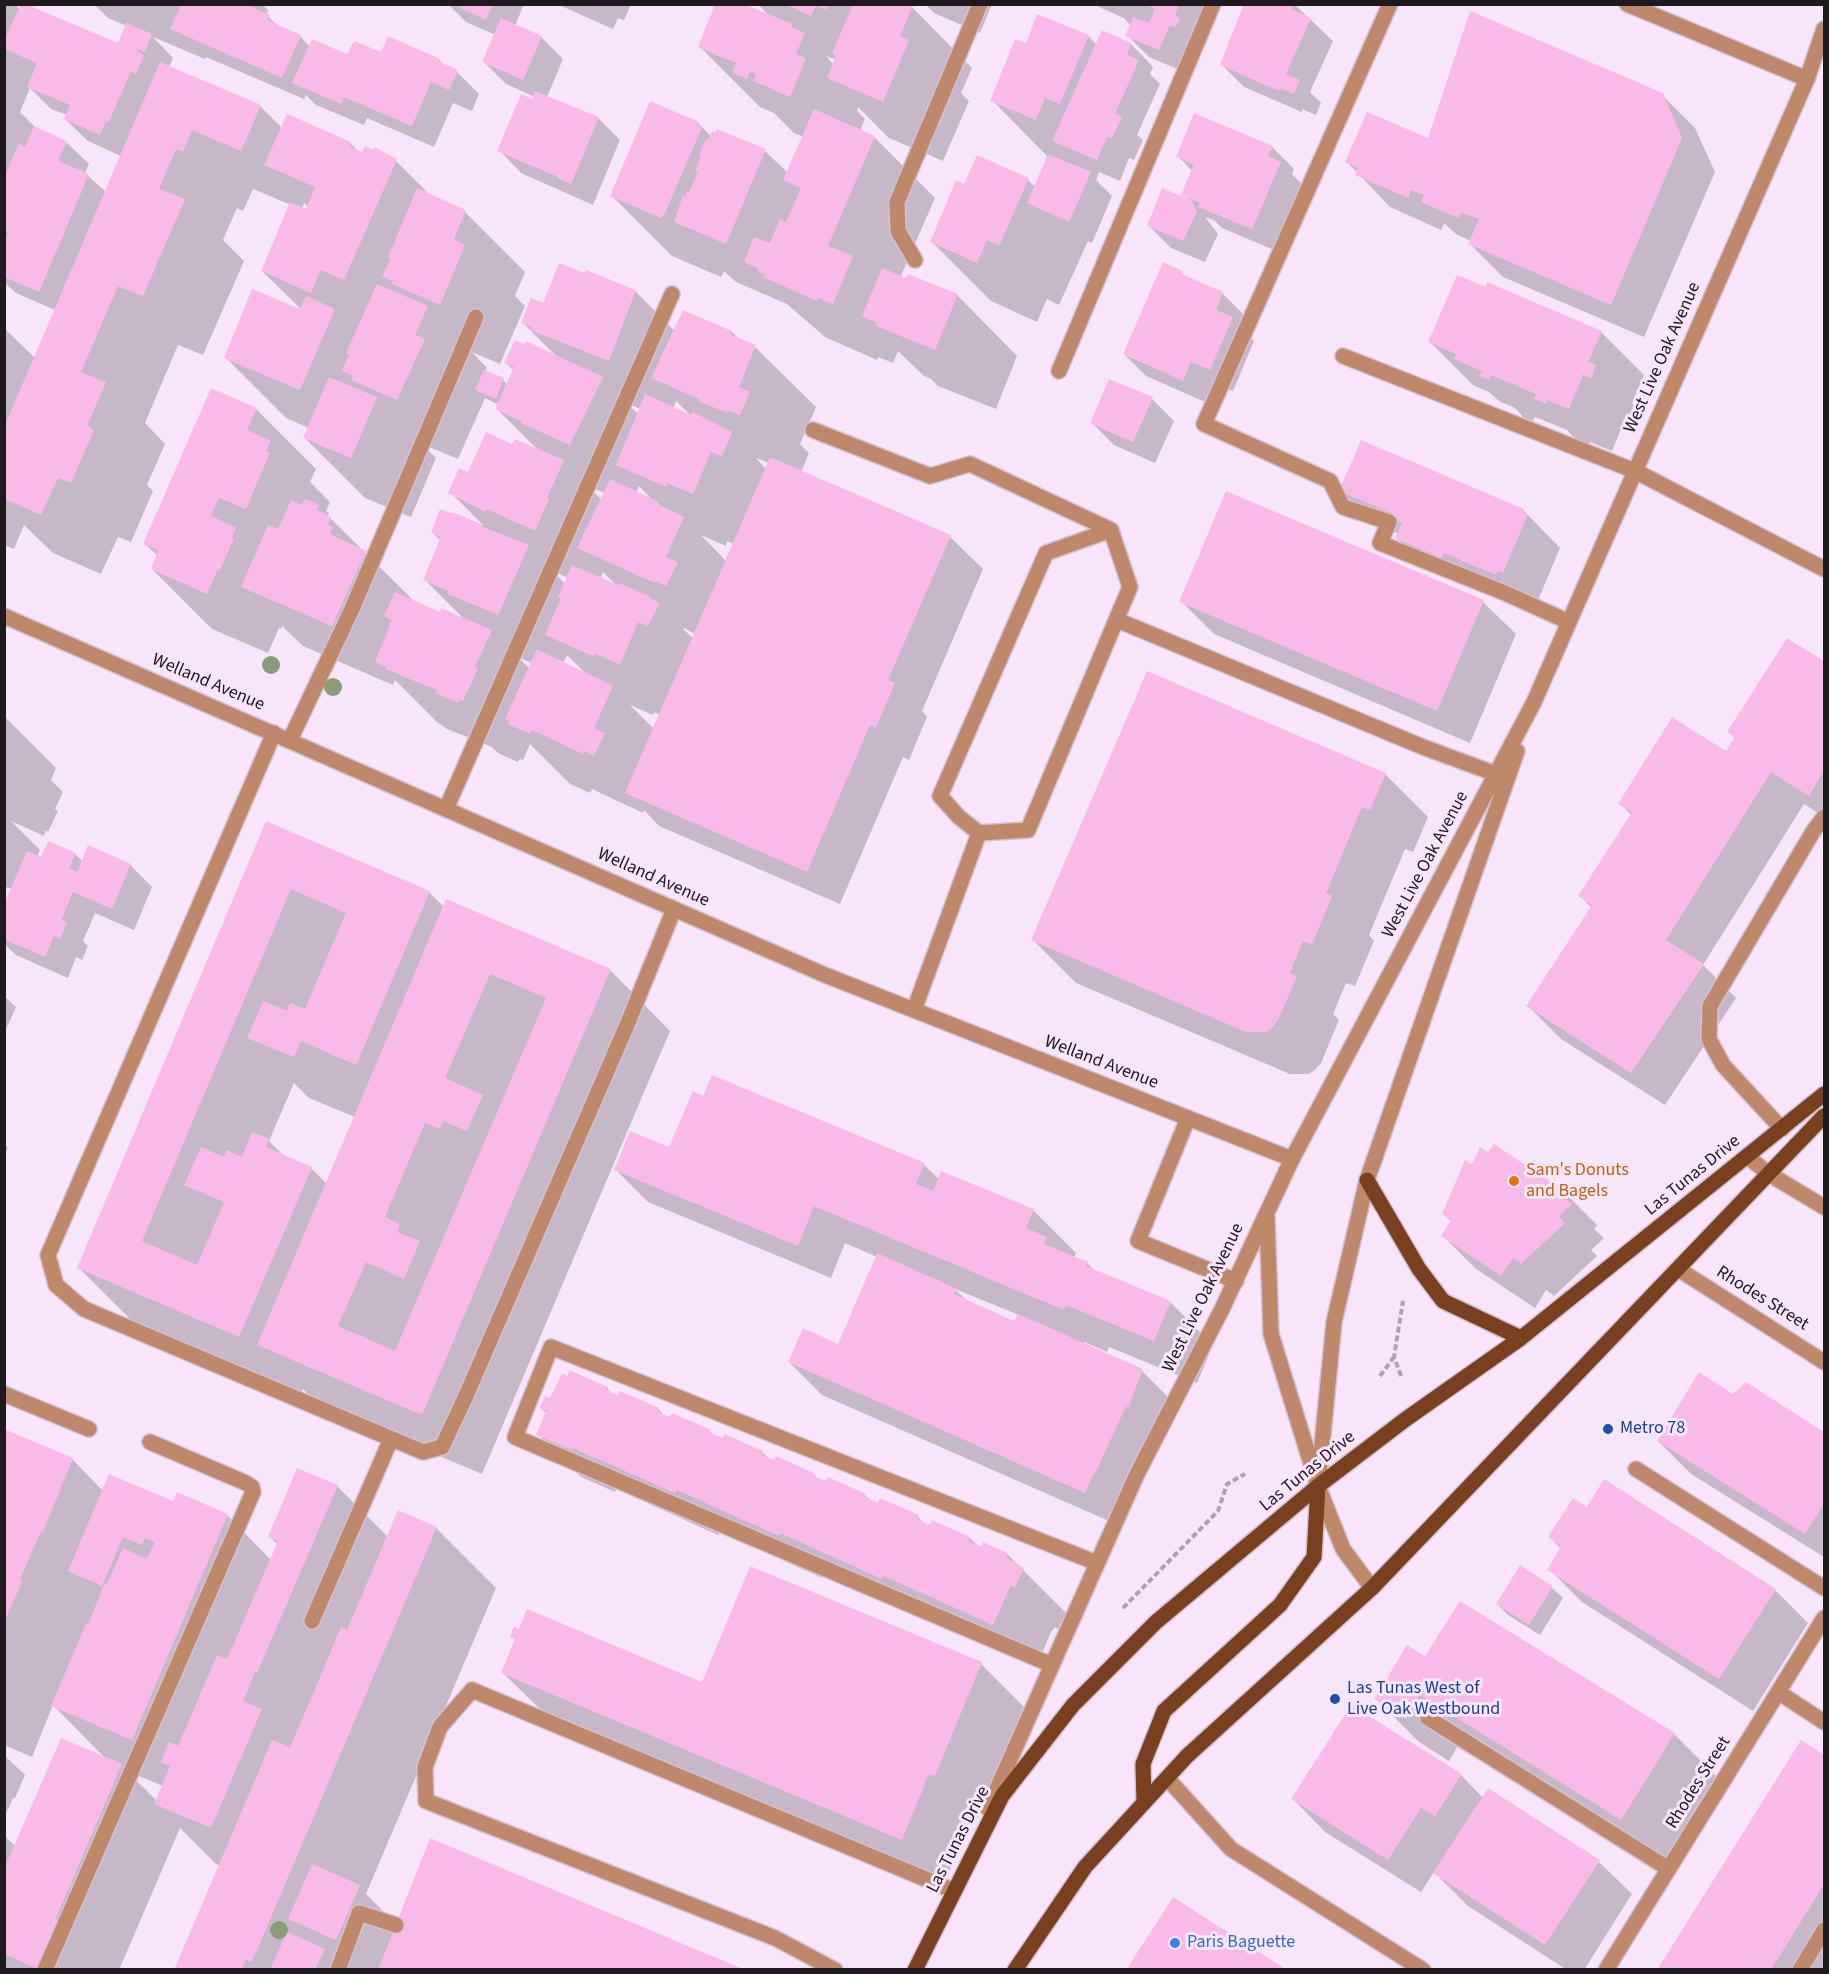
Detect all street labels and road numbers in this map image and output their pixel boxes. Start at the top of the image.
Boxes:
street label: West Live Oak Avenue [1620,279,1706,437]
street label: Welland Avenue [148,650,268,716]
street label: West Live Oak Avenue [1378,788,1474,942]
street label: Welland Avenue [594,844,712,912]
street label: Welland Avenue [1041,1031,1161,1095]
street label: Las Tunas Drive [1641,1131,1745,1221]
street label: West Live Oak Avenue [1159,1220,1249,1376]
street label: Rhodes Street [1712,1262,1812,1336]
street label: Las Tunas Drive [1256,1427,1360,1517]
street label: Rhodes Street [1662,1733,1736,1833]
street label: Las Tunas Drive [923,1783,995,1897]

